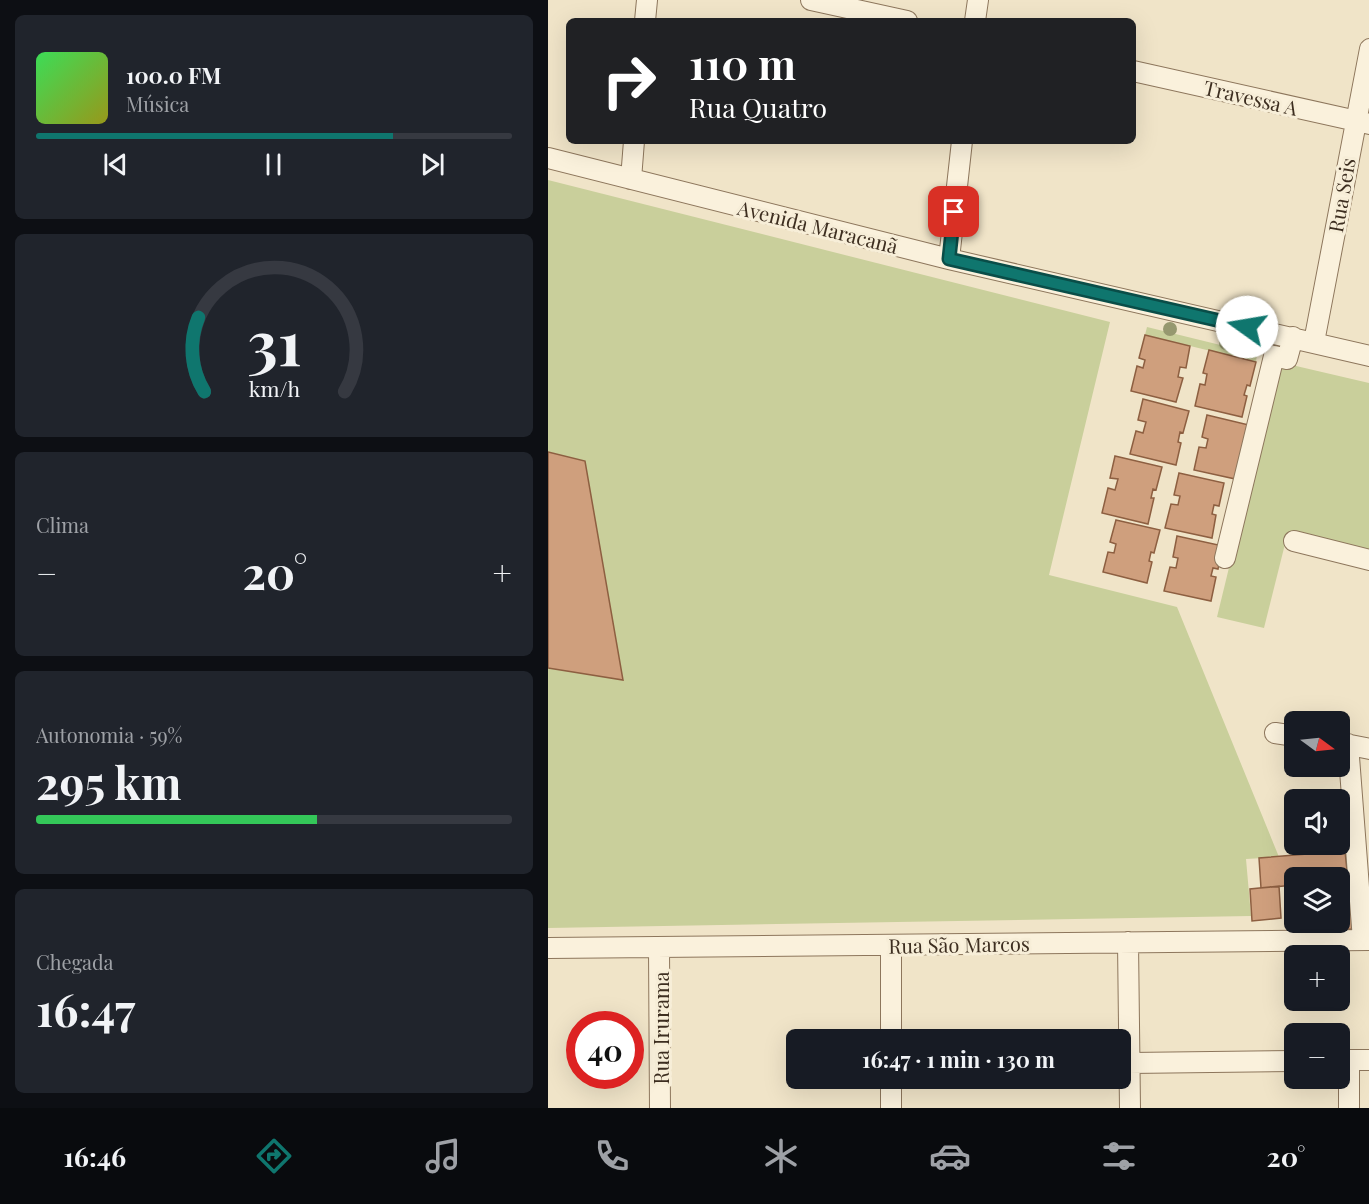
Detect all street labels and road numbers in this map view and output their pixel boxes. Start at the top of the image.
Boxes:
street label: Travessa A [1201,73,1301,121]
street label: Rua Seis [1321,156,1361,234]
street label: Avenida Maracanã [734,193,901,259]
street label: Rua São Marcos [888,929,1030,959]
street label: Rua Irurama [647,971,674,1085]

